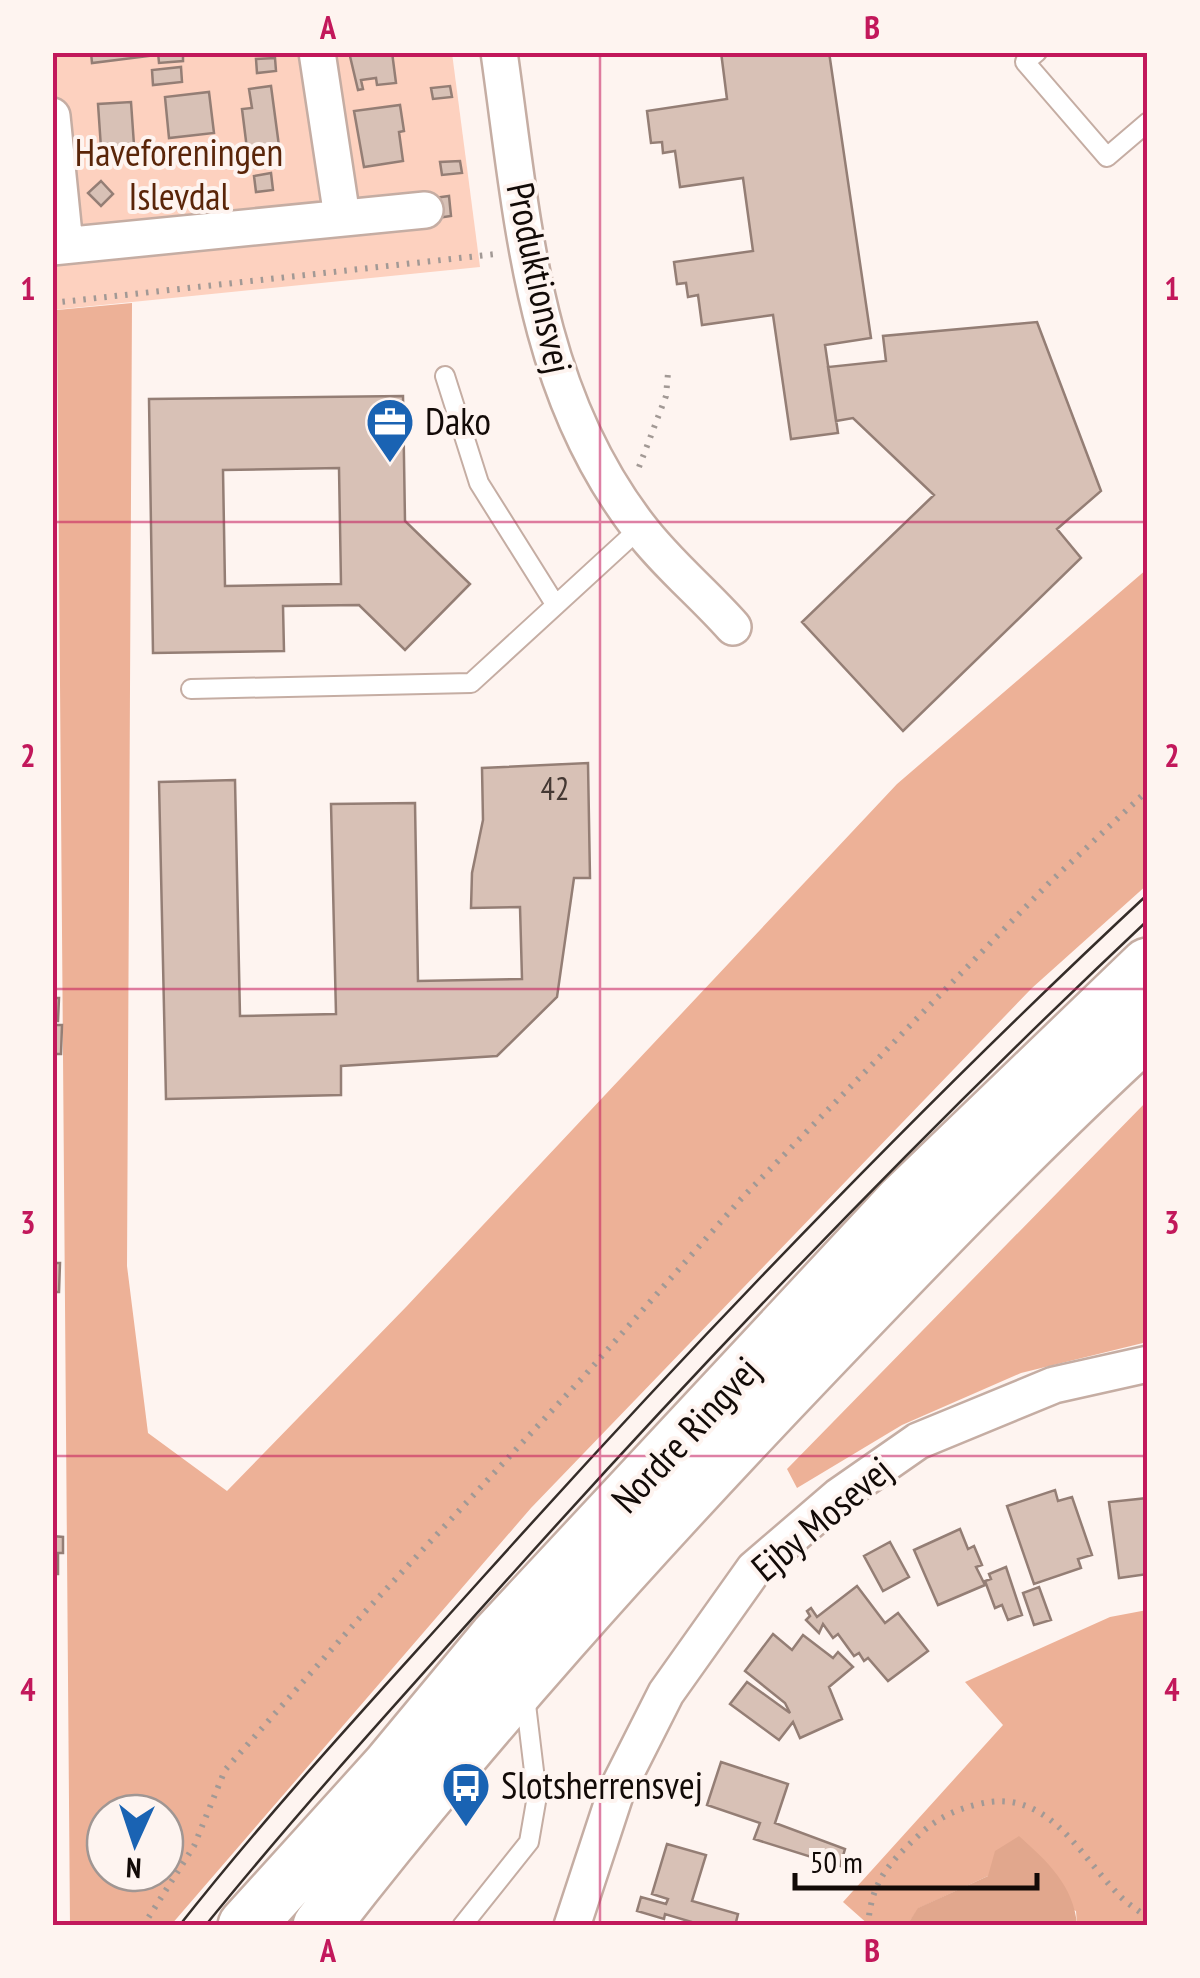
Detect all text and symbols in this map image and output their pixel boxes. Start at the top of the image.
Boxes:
text: A [319,6,337,48]
text: B [864,6,880,48]
park label: Haveforeningen Islevdal [75,127,283,220]
street label: Produktionsvej [496,178,585,378]
text: 1 [20,267,36,309]
text: 1 [1164,267,1180,309]
office icon: Dako [364,396,416,464]
place label: Dako [425,396,491,445]
text: 2 [20,734,36,776]
text: 2 [1164,734,1180,776]
house number: 42 [541,767,569,809]
text: 3 [20,1201,36,1243]
text: 3 [1164,1201,1180,1243]
street label: Nordre Ringvej [600,1346,770,1522]
street label: Ejby Mosevej [741,1445,901,1591]
text: 4 [20,1668,36,1710]
text: 4 [1164,1668,1180,1710]
bus stop icon: Slotsherrensvej [440,1760,492,1828]
place label: Slotsherrensvej [501,1760,703,1809]
north arrow [85,1793,185,1893]
scale bar [795,1828,1038,1890]
text: 50 m [810,1842,863,1881]
text: N [125,1850,142,1887]
text: A [319,1929,337,1971]
text: B [864,1929,880,1971]

